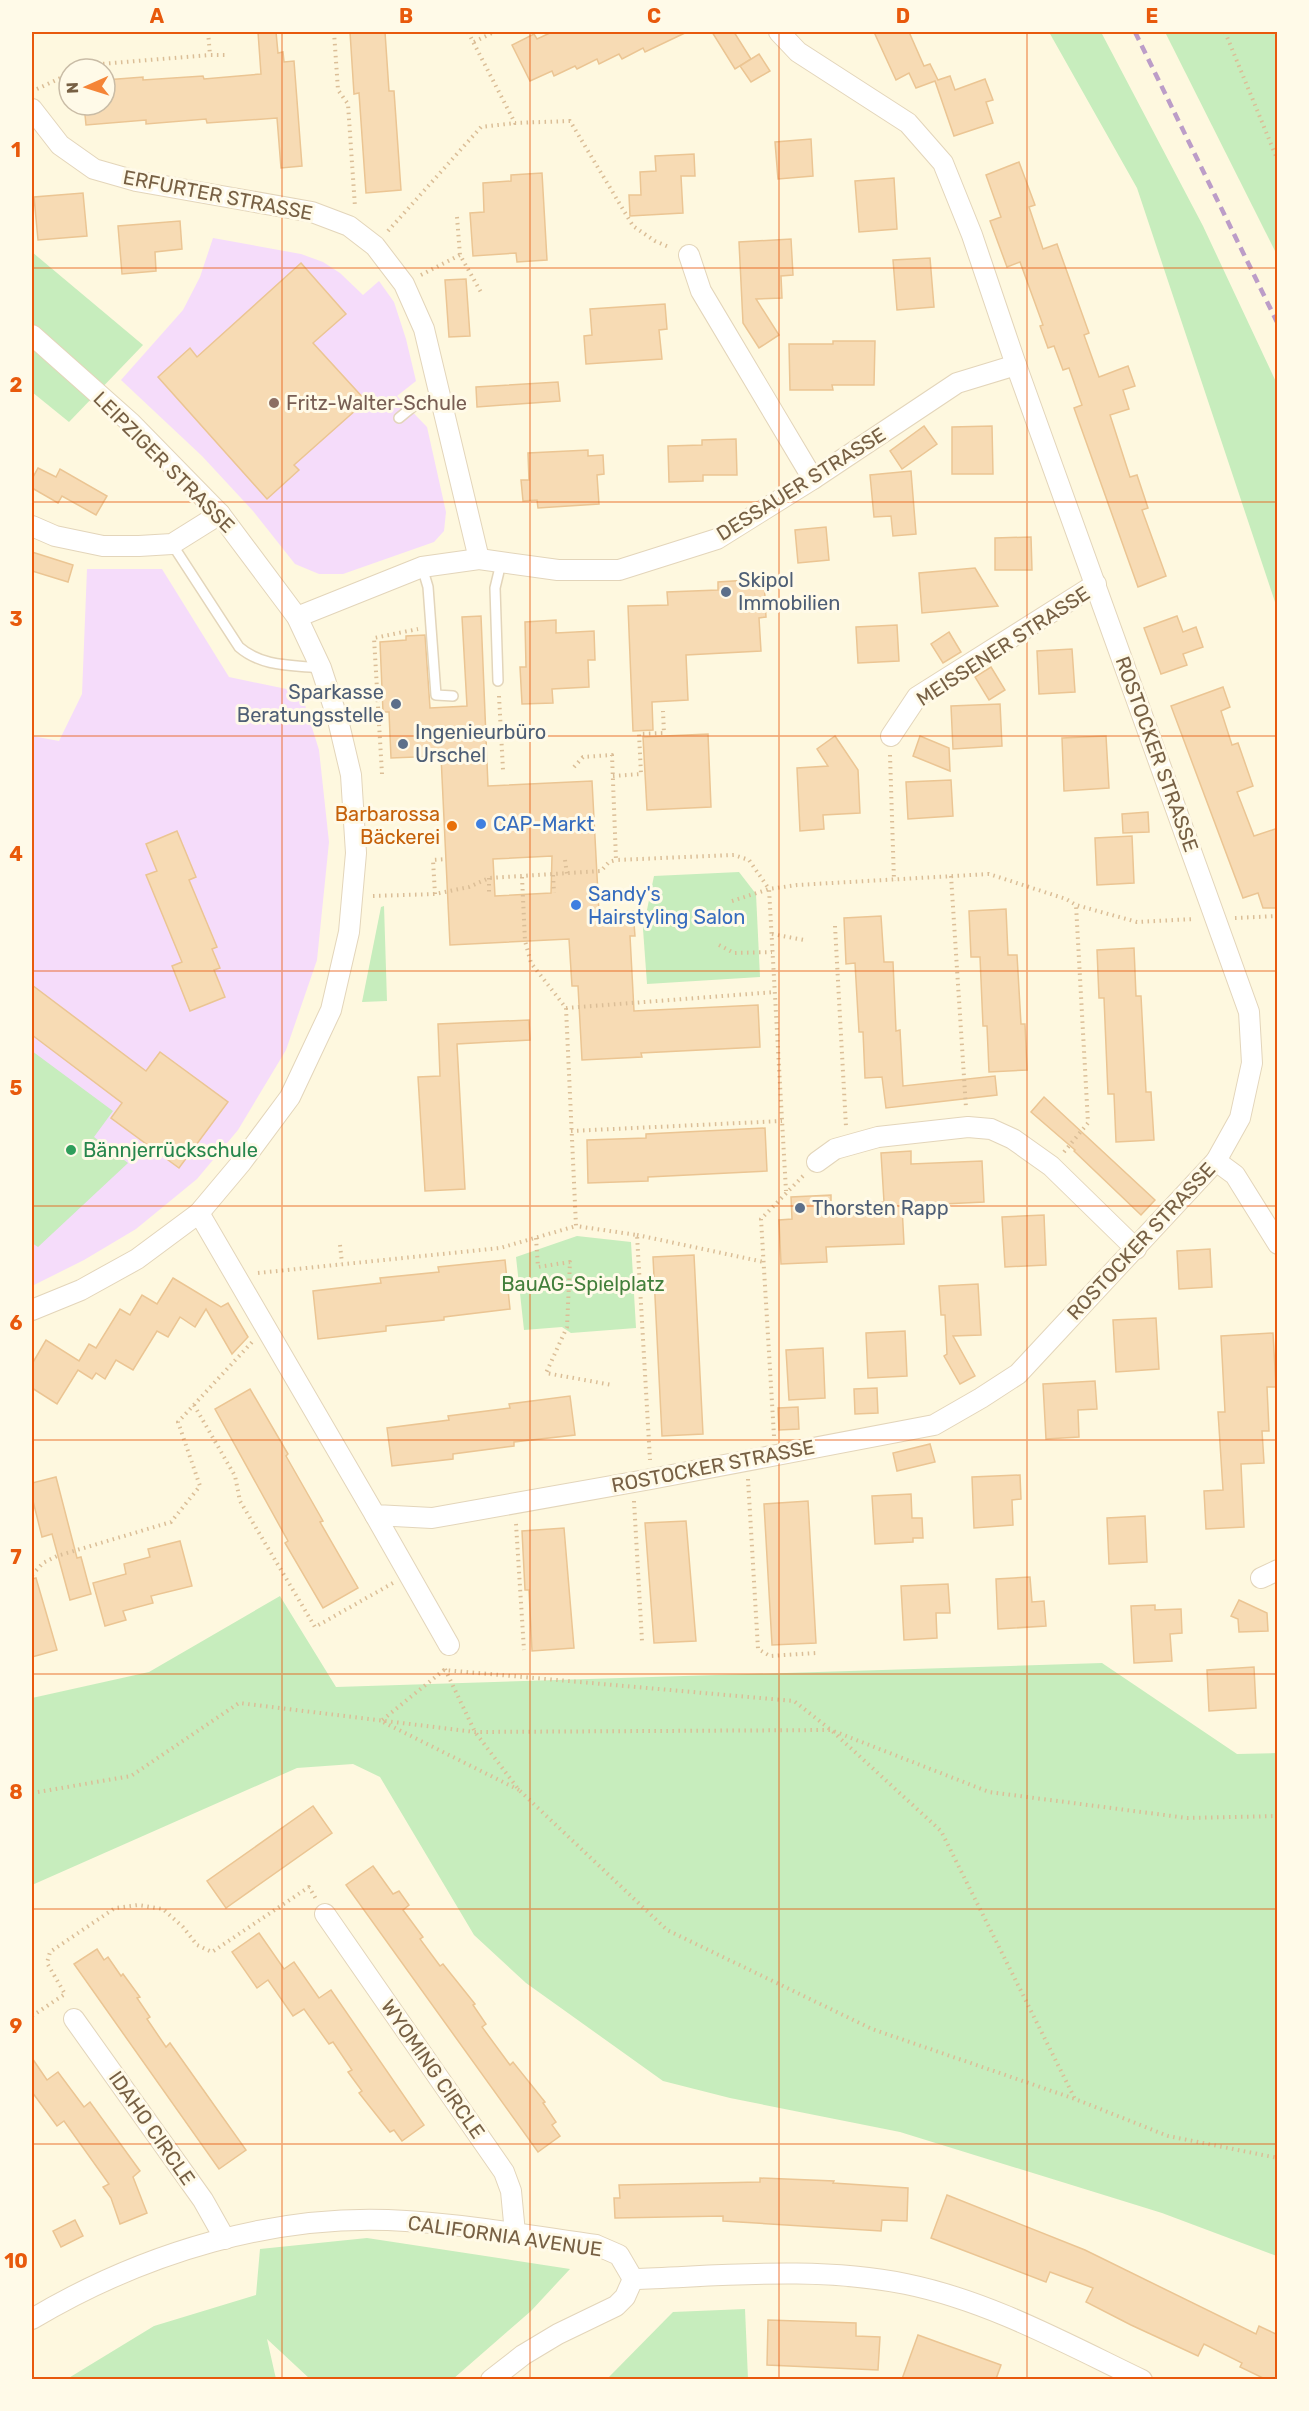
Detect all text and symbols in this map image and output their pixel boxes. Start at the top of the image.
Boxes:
text: A [150,4,165,28]
text: B [399,4,413,28]
text: C [647,4,661,28]
text: D [896,4,910,28]
text: E [1146,4,1158,28]
north arrow [57,57,117,117]
text: N [63,82,82,94]
text: 1 [11,138,21,162]
street label: ERFURTER STRASSE [121,165,315,225]
text: 2 [10,373,23,397]
street label: LEIPZIGER STRASSE [88,386,240,538]
place label: Fritz-Walter-Schule [286,391,467,415]
marker: Fritz-Walter-Schule [267,396,281,410]
street label: DESSAUER STRASSE [712,422,890,546]
place label: Skipol Immobilien [738,568,840,615]
street label: MEISSENER STRASSE [912,581,1094,711]
marker: Skipol Immobilien [719,585,733,599]
text: 3 [9,607,23,631]
street label: ROSTOCKER STRASSE [1110,653,1204,855]
place label: Sparkasse Beratungsstelle [237,680,384,727]
marker: Sparkasse Beratungsstelle [389,697,403,711]
place label: Ingenieurbüro Urschel [415,720,546,767]
marker: Ingenieurbüro Urschel [396,737,410,751]
place label: Barbarossa Bäckerei [335,802,440,849]
place label: CAP-Markt [493,812,594,836]
marker: CAP-Markt [474,817,488,831]
marker: Barbarossa Bäckerei [445,819,459,833]
text: 4 [9,842,23,866]
place label: Sandy's Hairstyling Salon [588,882,745,929]
marker: Sandy's Hairstyling Salon [569,898,583,912]
text: 5 [10,1076,23,1100]
place label: Bännjerrückschule [83,1138,258,1162]
marker: Bännjerrückschule [64,1143,78,1157]
street label: ROSTOCKER STRASSE [1062,1157,1220,1325]
place label: Thorsten Rapp [812,1196,949,1220]
marker: Thorsten Rapp [793,1201,807,1215]
park label: BauAG-Spielplatz [501,1272,665,1296]
text: 6 [9,1311,23,1335]
street label: ROSTOCKER STRASSE [609,1435,817,1497]
text: 7 [10,1545,22,1569]
text: 8 [9,1780,23,1804]
street label: WYOMING CIRCLE [376,1995,490,2143]
text: 9 [10,2014,23,2038]
street label: IDAHO CIRCLE [104,2066,200,2190]
street label: CALIFORNIA AVENUE [406,2210,604,2262]
text: 10 [4,2249,28,2273]

